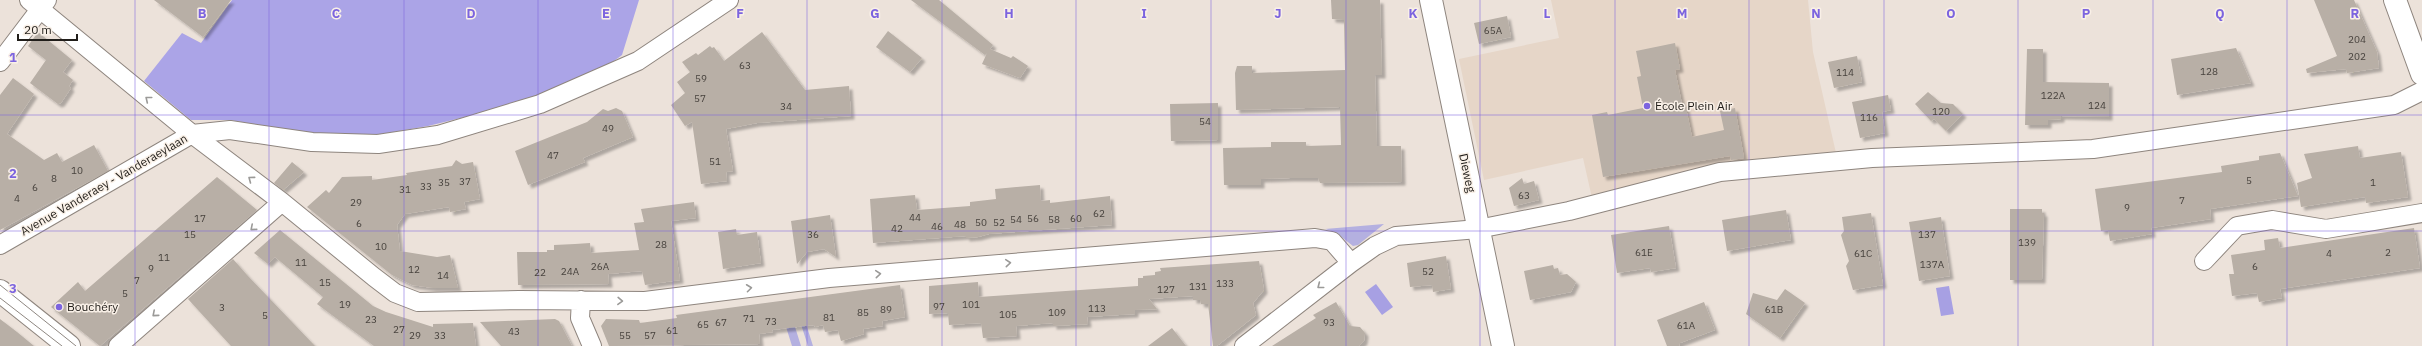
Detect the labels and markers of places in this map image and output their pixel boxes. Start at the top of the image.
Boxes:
place label: École Plein Air [1655,98,1733,113]
marker: École Plein Air [1642,101,1652,111]
place label: Bouchéry [67,299,118,314]
marker: Bouchéry [54,302,64,312]

